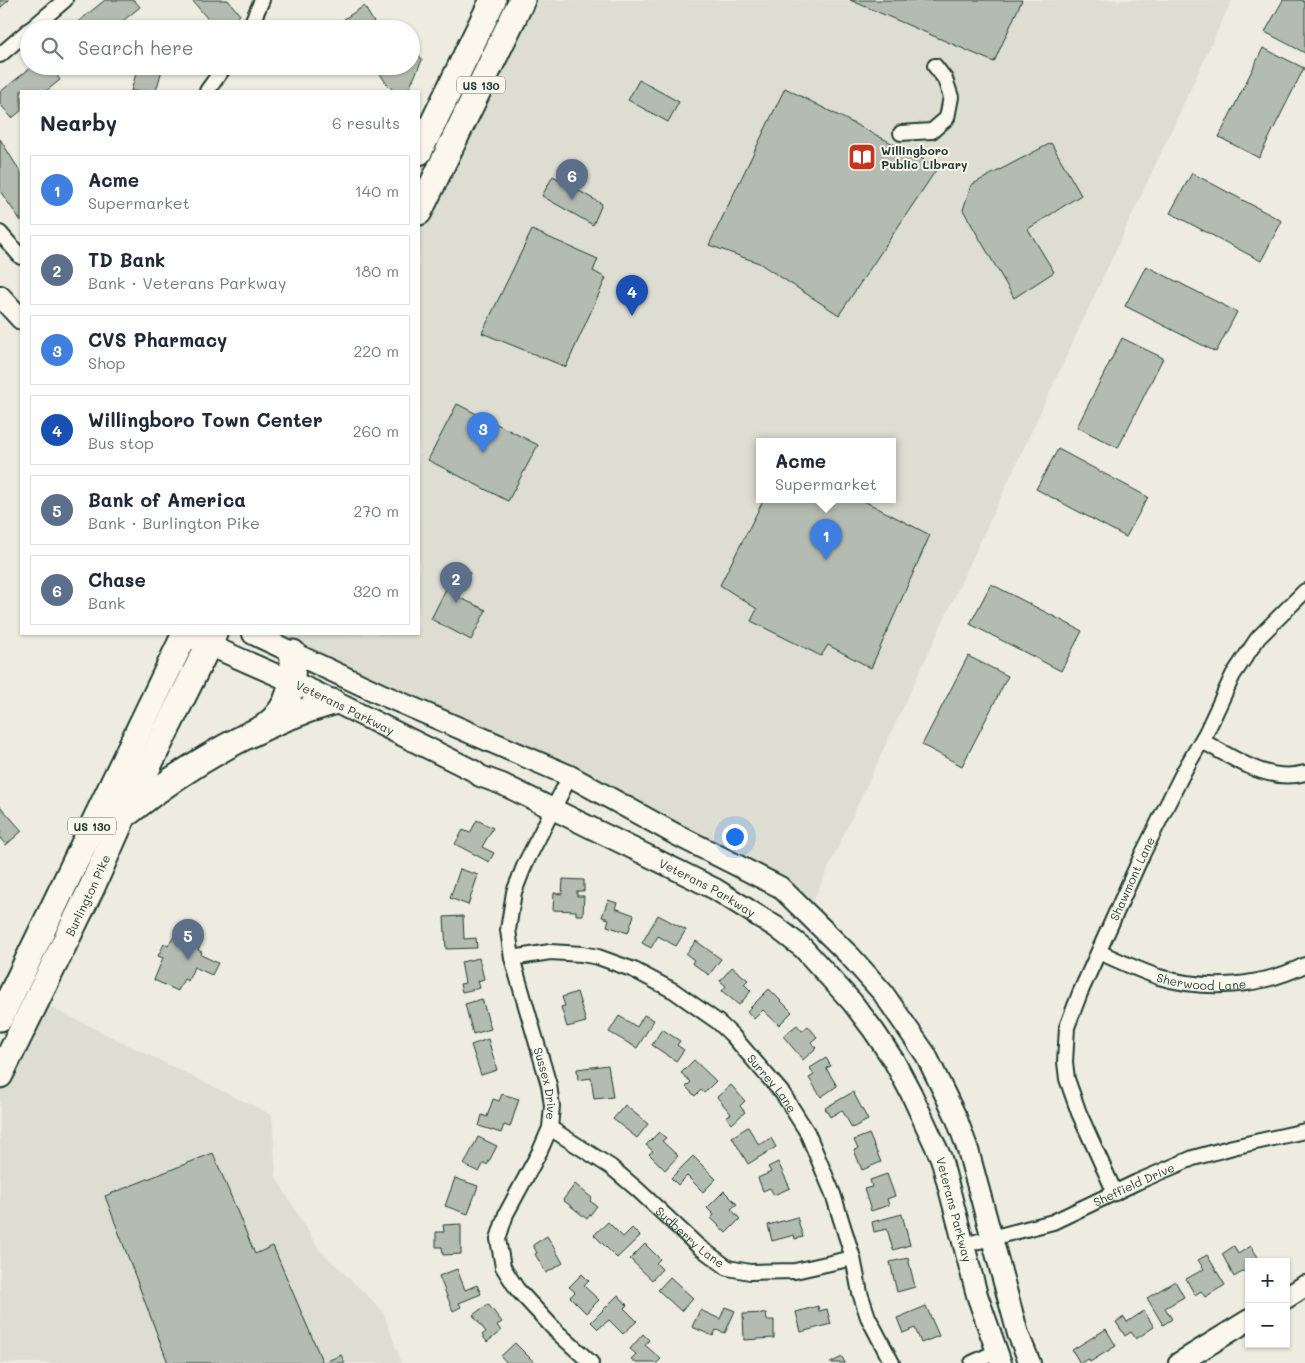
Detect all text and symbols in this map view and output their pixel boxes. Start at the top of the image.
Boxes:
search box [20,20,420,75]
icon: search [38,34,66,62]
text: Search here [78,35,194,60]
road number: US 130 [457,76,505,94]
text: Nearby [40,109,117,136]
text: 6 results [332,112,400,133]
library icon: Willingboro Public Library [847,142,877,172]
place label: Willingboro Public Library [881,142,968,172]
pin: 6 [556,159,588,200]
text: Acme [88,167,139,192]
text: 1 [53,180,61,201]
text: 140 m [355,180,399,201]
text: Supermarket [88,192,190,213]
text: TD Bank [88,247,165,272]
text: 2 [53,260,61,281]
text: 180 m [354,260,399,281]
text: Bank · Veterans Parkway [88,272,286,293]
pin: 4 [616,275,648,316]
text: CVS Pharmacy [88,327,227,352]
text: 3 [52,340,62,361]
text: 220 m [353,340,399,361]
text: Shop [88,352,125,373]
text: Willingboro Town Center [88,407,323,432]
pin: 3 [467,412,499,453]
text: 4 [52,420,62,441]
text: 260 m [353,420,399,441]
text: Bus stop [88,432,154,453]
popup [756,438,896,503]
text: Acme [775,448,826,473]
text: Supermarket [775,473,877,494]
text: Bank of America [88,487,246,512]
text: 5 [52,500,62,521]
text: 270 m [353,500,399,521]
text: Bank · Burlington Pike [88,512,260,533]
pin: 1 [810,519,842,560]
pin: 2 [440,562,472,603]
text: Chase [88,567,146,592]
text: 6 [52,580,62,601]
text: 320 m [353,580,399,601]
text: Bank [88,592,125,613]
street label: Veterans Parkway [293,676,397,738]
road number: US 130 [68,818,116,834]
your location [722,824,748,850]
street label: Shawmont Lane [1106,834,1158,923]
street label: Burlington Pike [61,852,113,938]
street label: Veterans Parkway [656,854,759,920]
pin: 5 [172,919,204,960]
street label: Sherwood Lane [1155,969,1247,993]
street label: Sussex Drive [530,1045,560,1121]
street label: Surrey Lane [744,1050,801,1115]
street label: Veterans Parkway [933,1155,976,1264]
street label: Sheffield Drive [1090,1159,1177,1210]
street label: Sudberry Lane [652,1203,728,1271]
map controls [1245,1258,1290,1348]
button: + [1245,1258,1290,1303]
button: − [1245,1303,1290,1348]

